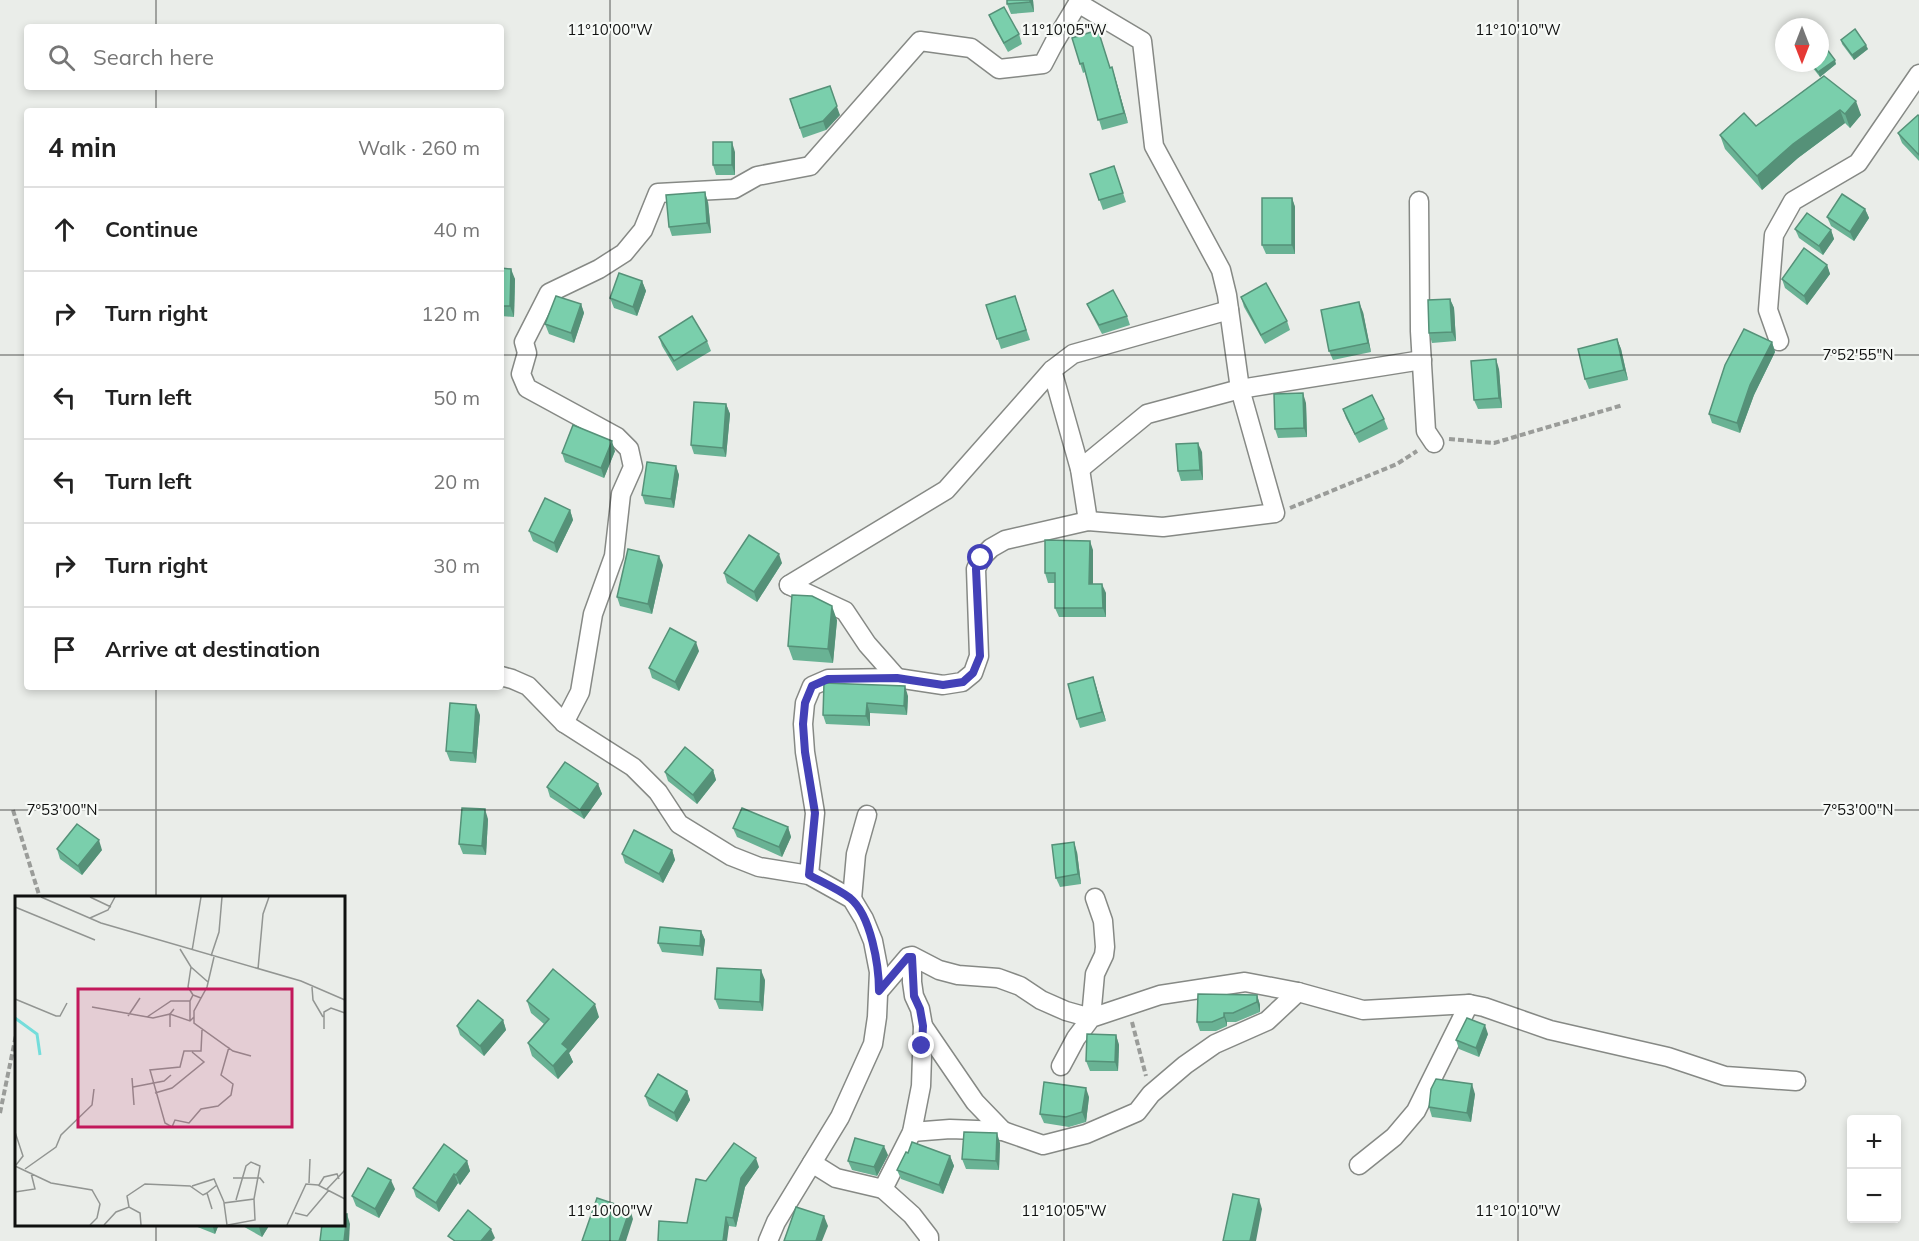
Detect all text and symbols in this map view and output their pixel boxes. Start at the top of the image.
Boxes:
north arrow [1775,18,1829,72]
text: 11°10'00"W [567,20,653,39]
text: 11°10'05"W [1021,20,1107,39]
text: 11°10'10"W [1475,20,1561,39]
search box [24,24,504,90]
icon: search [45,41,78,74]
text: Search here [93,43,214,71]
text: 4 min [48,131,117,164]
text: Walk · 260 m [358,135,480,160]
icon: ahead [48,213,81,246]
text: Continue [105,215,198,243]
text: 40 m [433,217,480,242]
icon: right [48,297,81,330]
text: Turn right [105,299,208,327]
text: 120 m [421,301,480,326]
text: 7°52'55"N [1823,345,1893,364]
icon: left [48,381,81,414]
text: Turn left [105,383,192,411]
text: 50 m [433,385,480,410]
icon: left [48,465,81,498]
text: Turn left [105,467,192,495]
text: 20 m [433,469,480,494]
route start [967,544,993,570]
icon: right [48,549,81,582]
text: Turn right [105,551,208,579]
text: 30 m [433,553,480,578]
icon: arrive [48,633,81,666]
text: Arrive at destination [105,635,320,663]
text: 7°53'00"N [27,800,97,819]
text: 7°53'00"N [1823,800,1893,819]
inset map [15,896,345,1226]
route end [908,1032,934,1058]
map controls [1847,1115,1901,1223]
button: + [1847,1115,1901,1169]
button: − [1847,1169,1901,1223]
text: 11°10'00"W [567,1201,653,1220]
text: 11°10'05"W [1021,1201,1107,1220]
text: 11°10'10"W [1475,1201,1561,1220]

